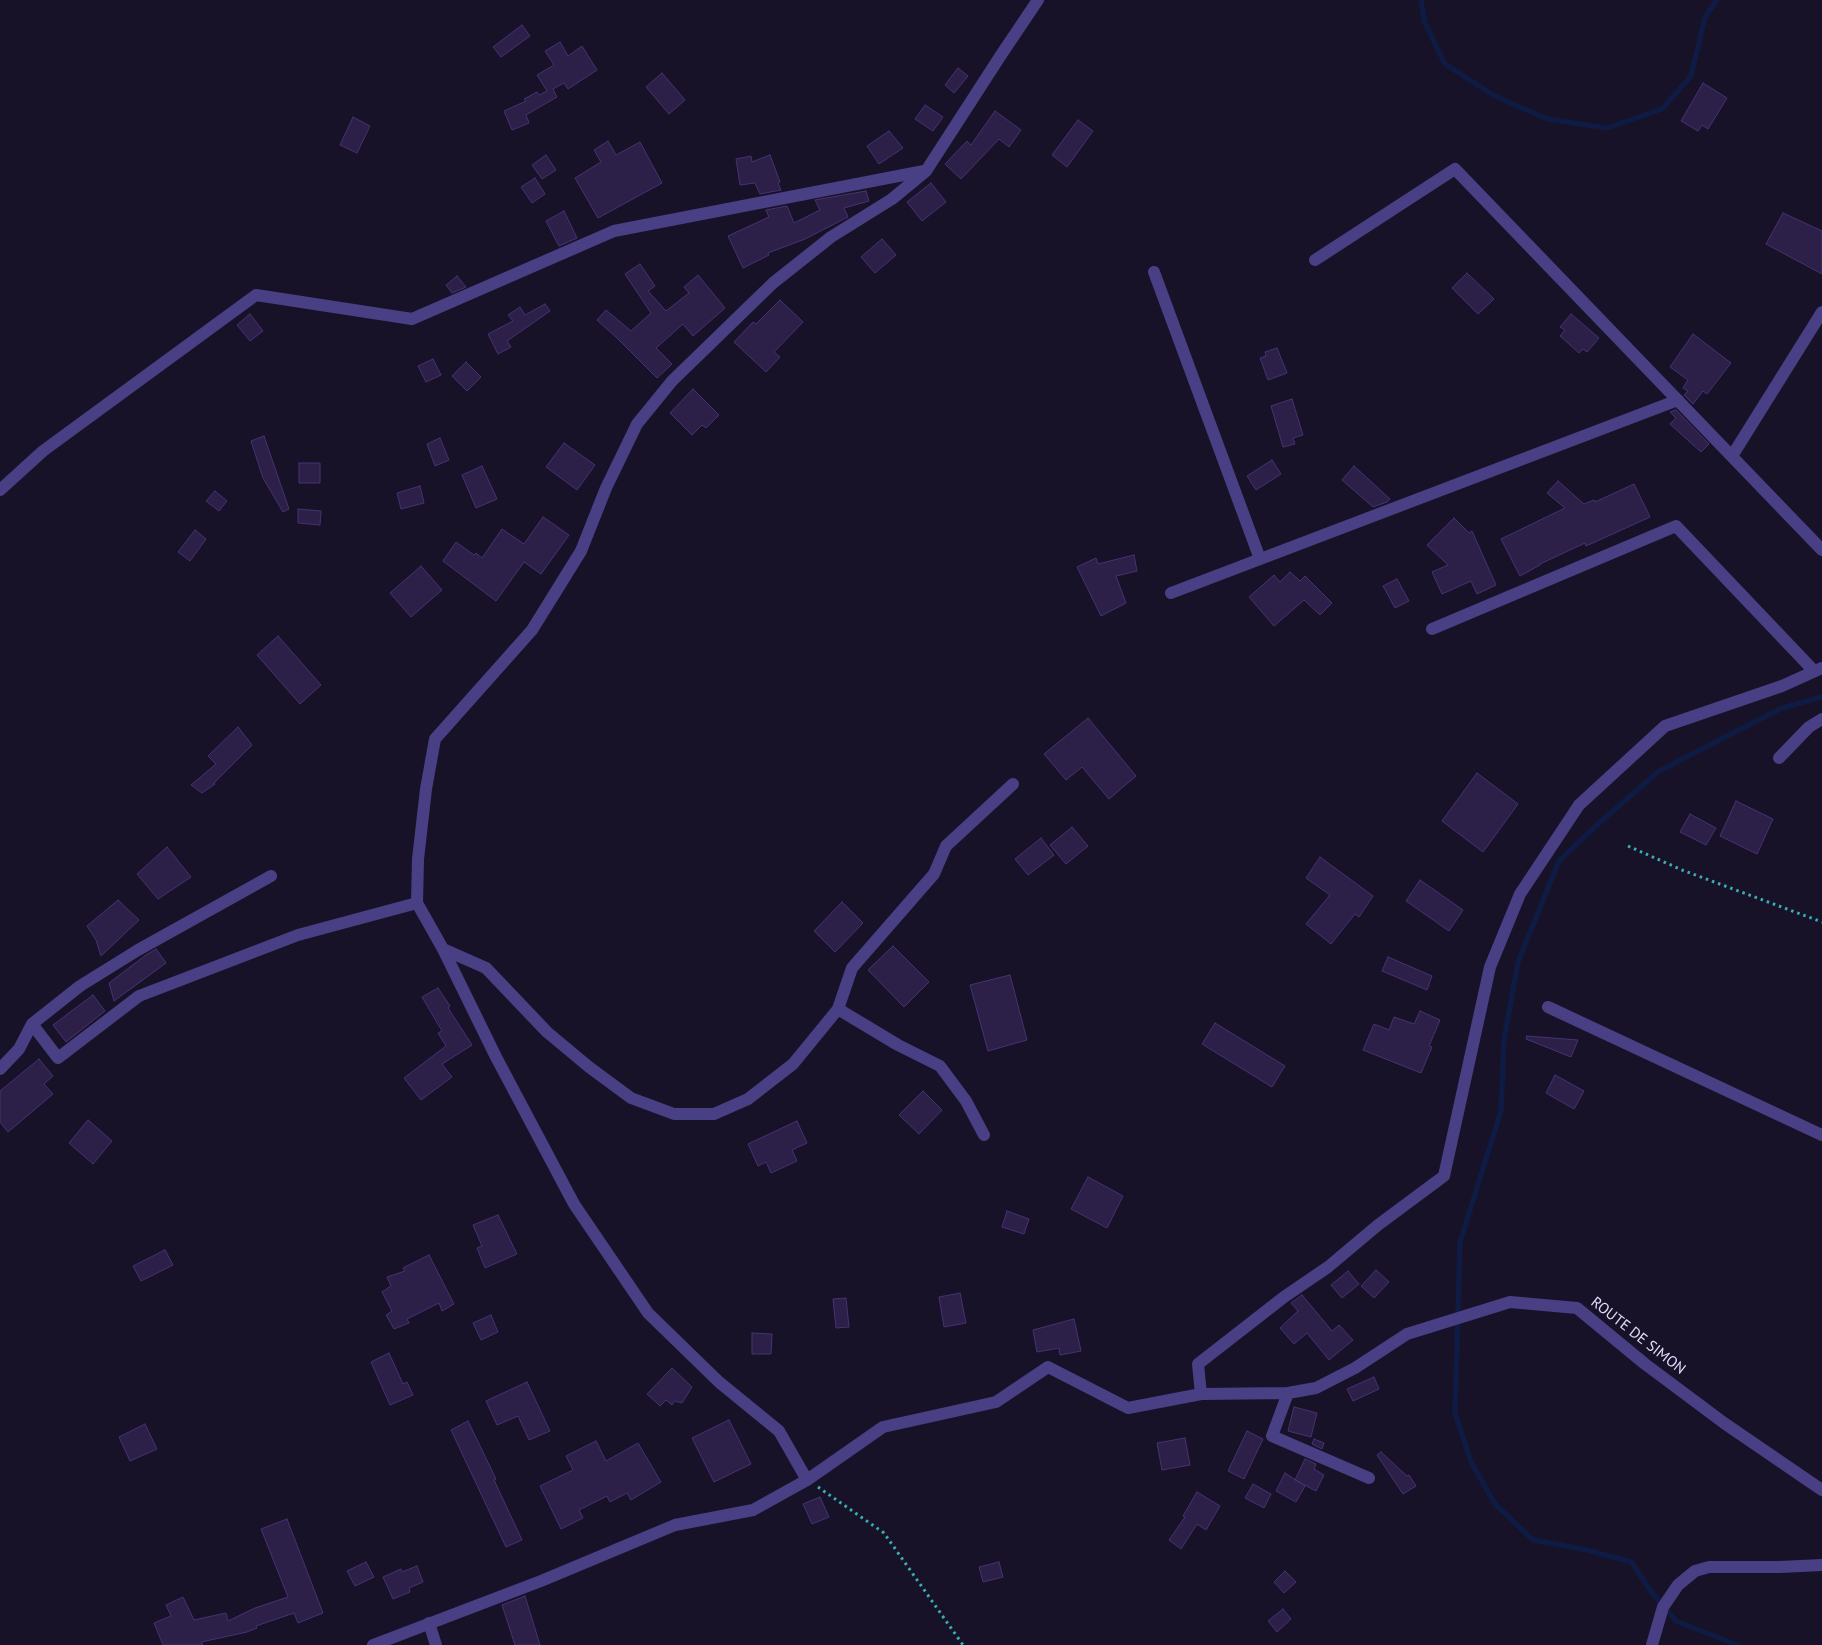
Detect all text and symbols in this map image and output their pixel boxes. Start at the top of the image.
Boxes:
street label: ROUTE DE SIMON [1587,1293,1689,1379]

